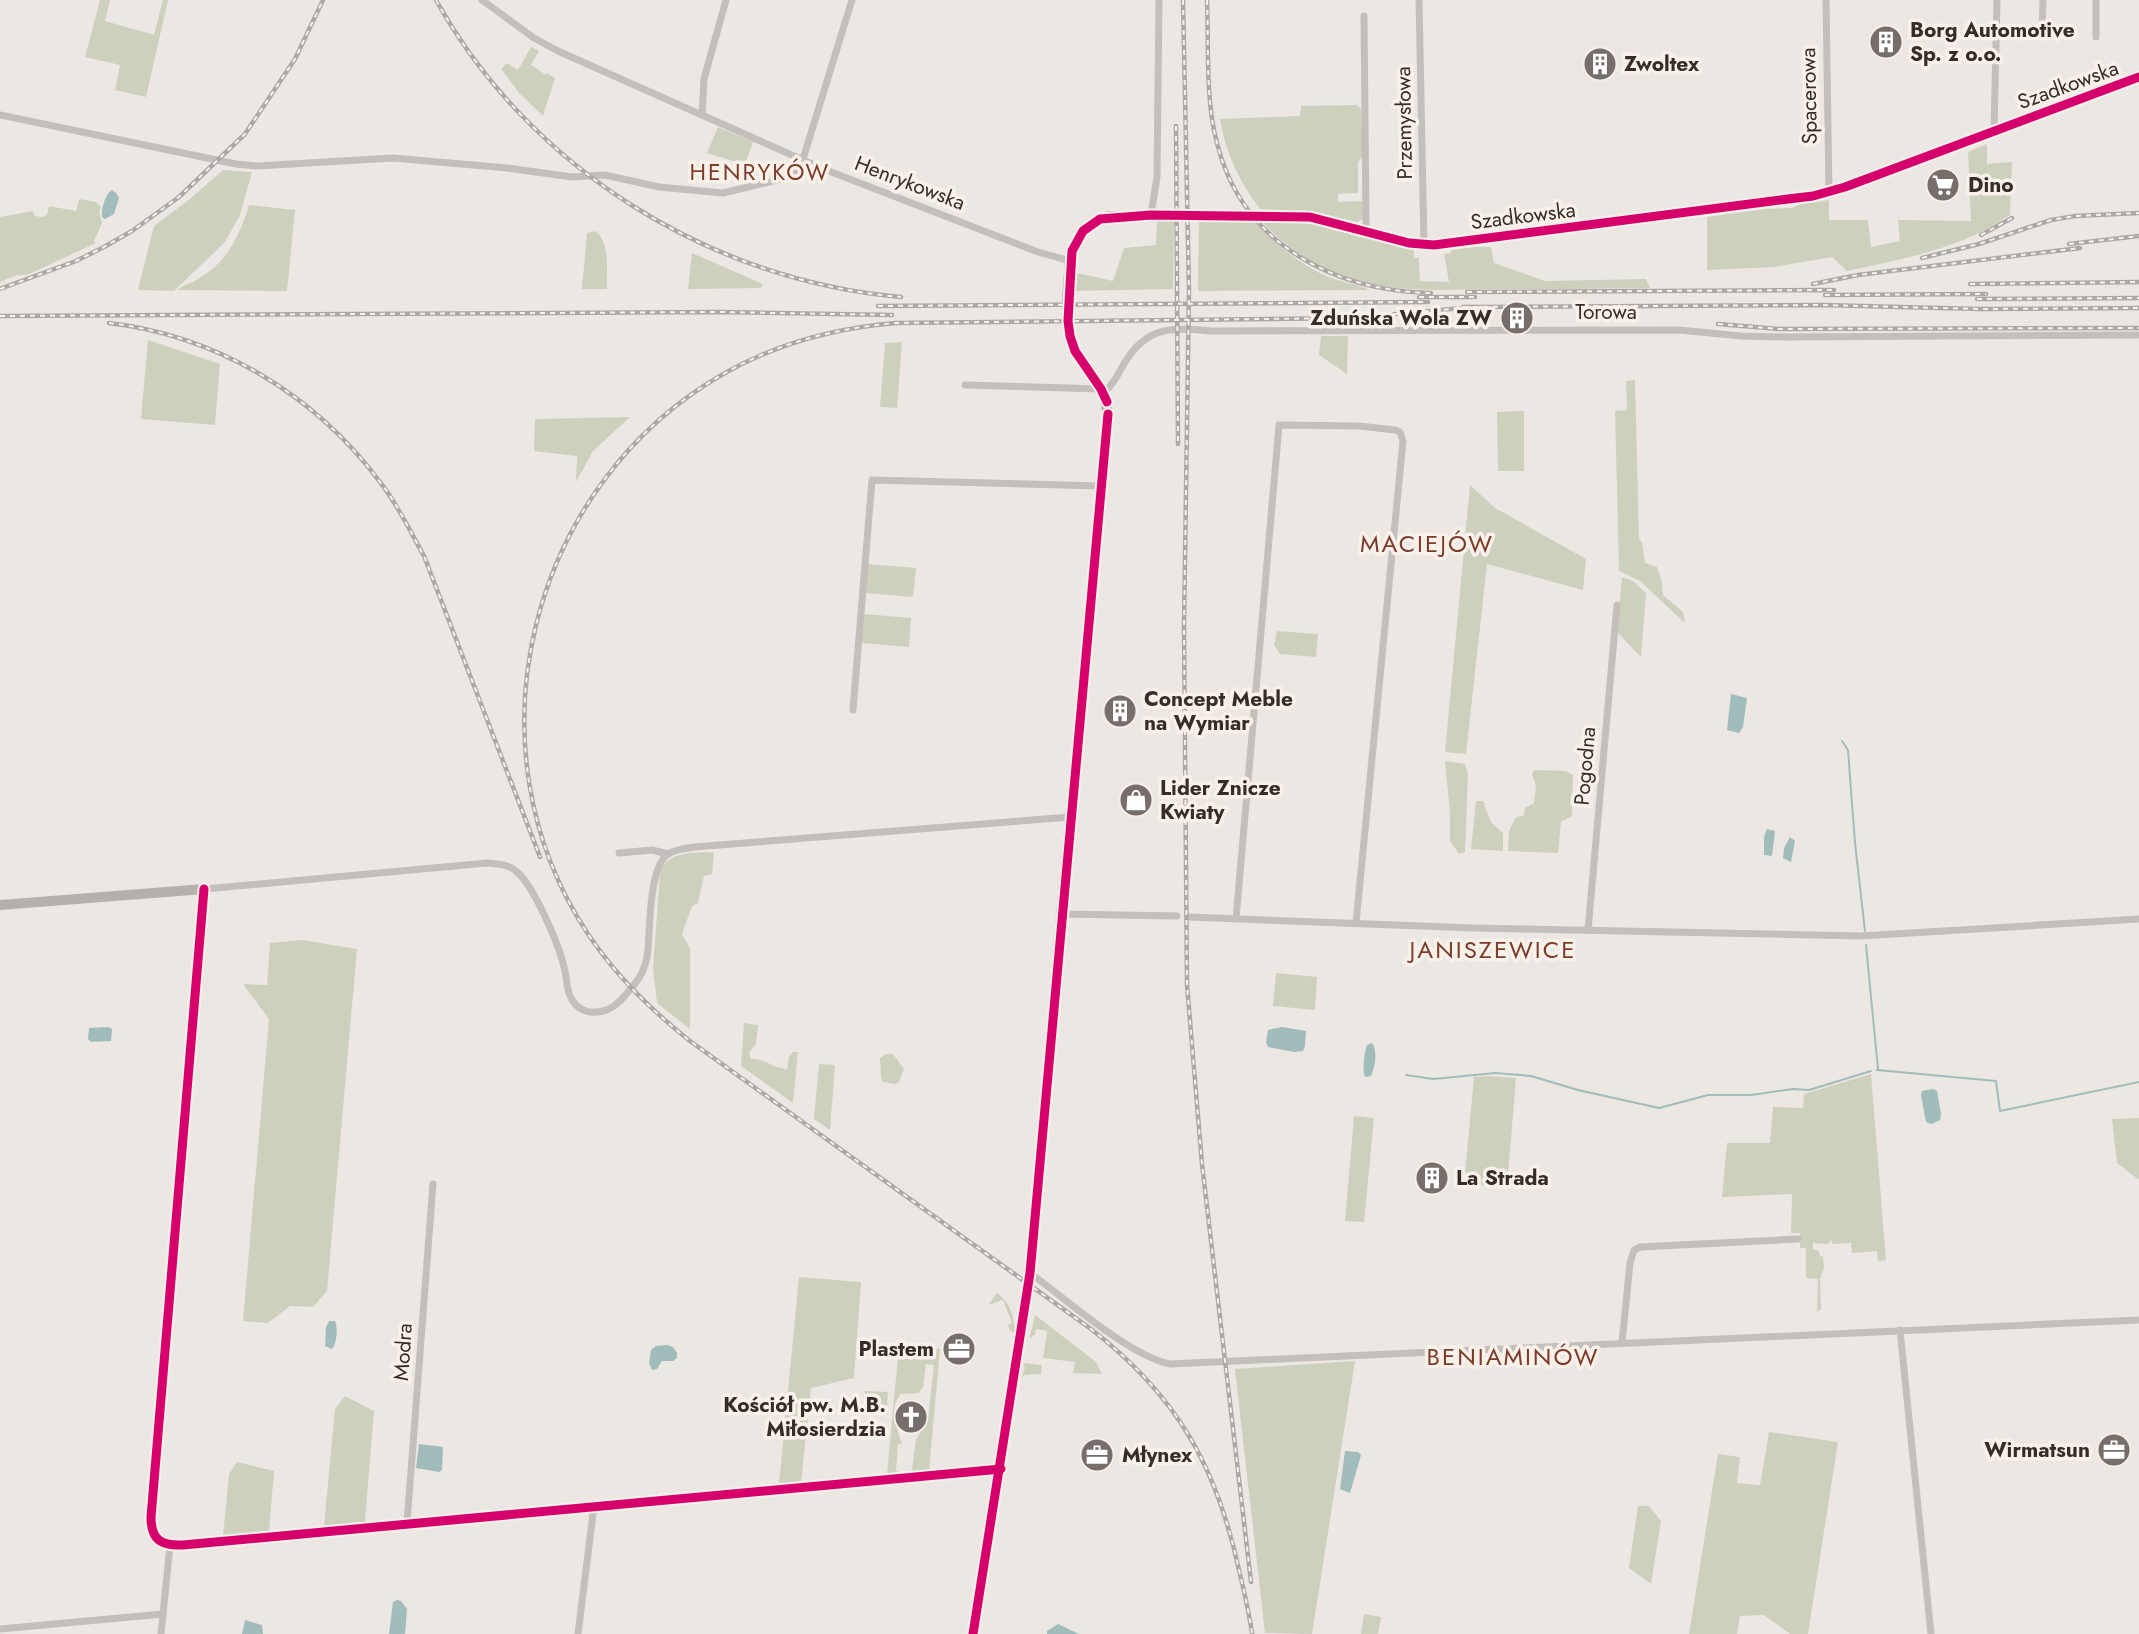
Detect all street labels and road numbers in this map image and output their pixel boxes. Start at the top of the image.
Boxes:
street label: Spacerowa [1793,47,1825,145]
street label: Szadkowska [2013,53,2123,117]
street label: Przemysłowa [1388,66,1420,180]
street label: Henrykowska [850,148,970,218]
street label: Szadkowska [1469,195,1577,237]
street label: Torowa [1575,297,1637,327]
street label: Pogodna [1567,725,1603,807]
street label: Modra [386,1322,420,1382]

